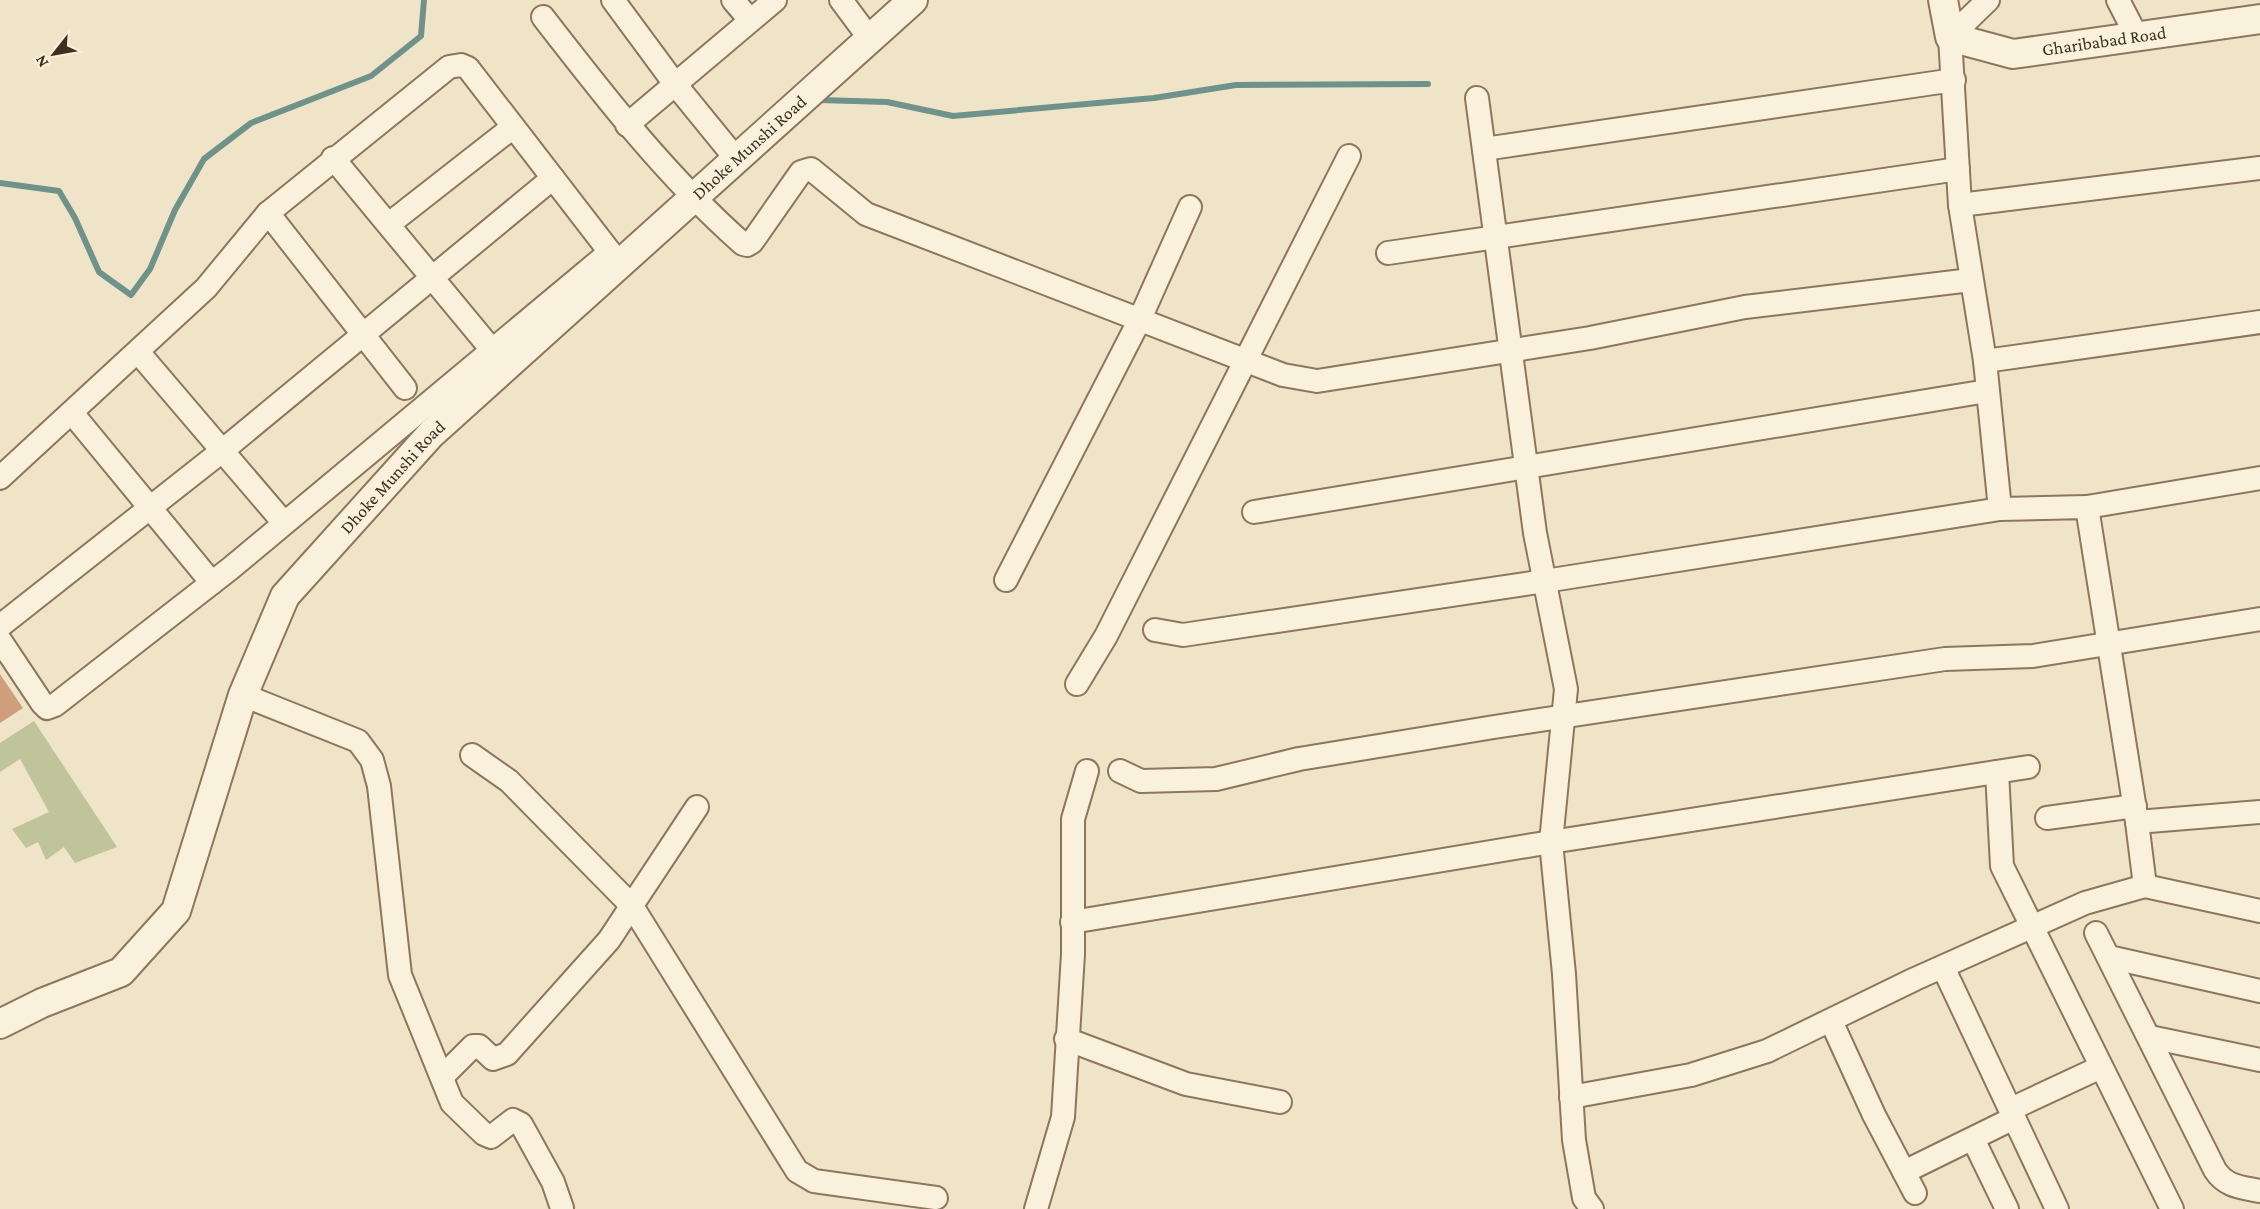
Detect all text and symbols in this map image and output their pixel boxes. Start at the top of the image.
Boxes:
street label: Gharibabad Road [2041,22,2168,60]
north arrow [24,24,84,84]
text: N [31,52,52,71]
street label: Dhoke Munshi Road [688,91,811,204]
street label: Dhoke Munshi Road [336,416,449,538]

